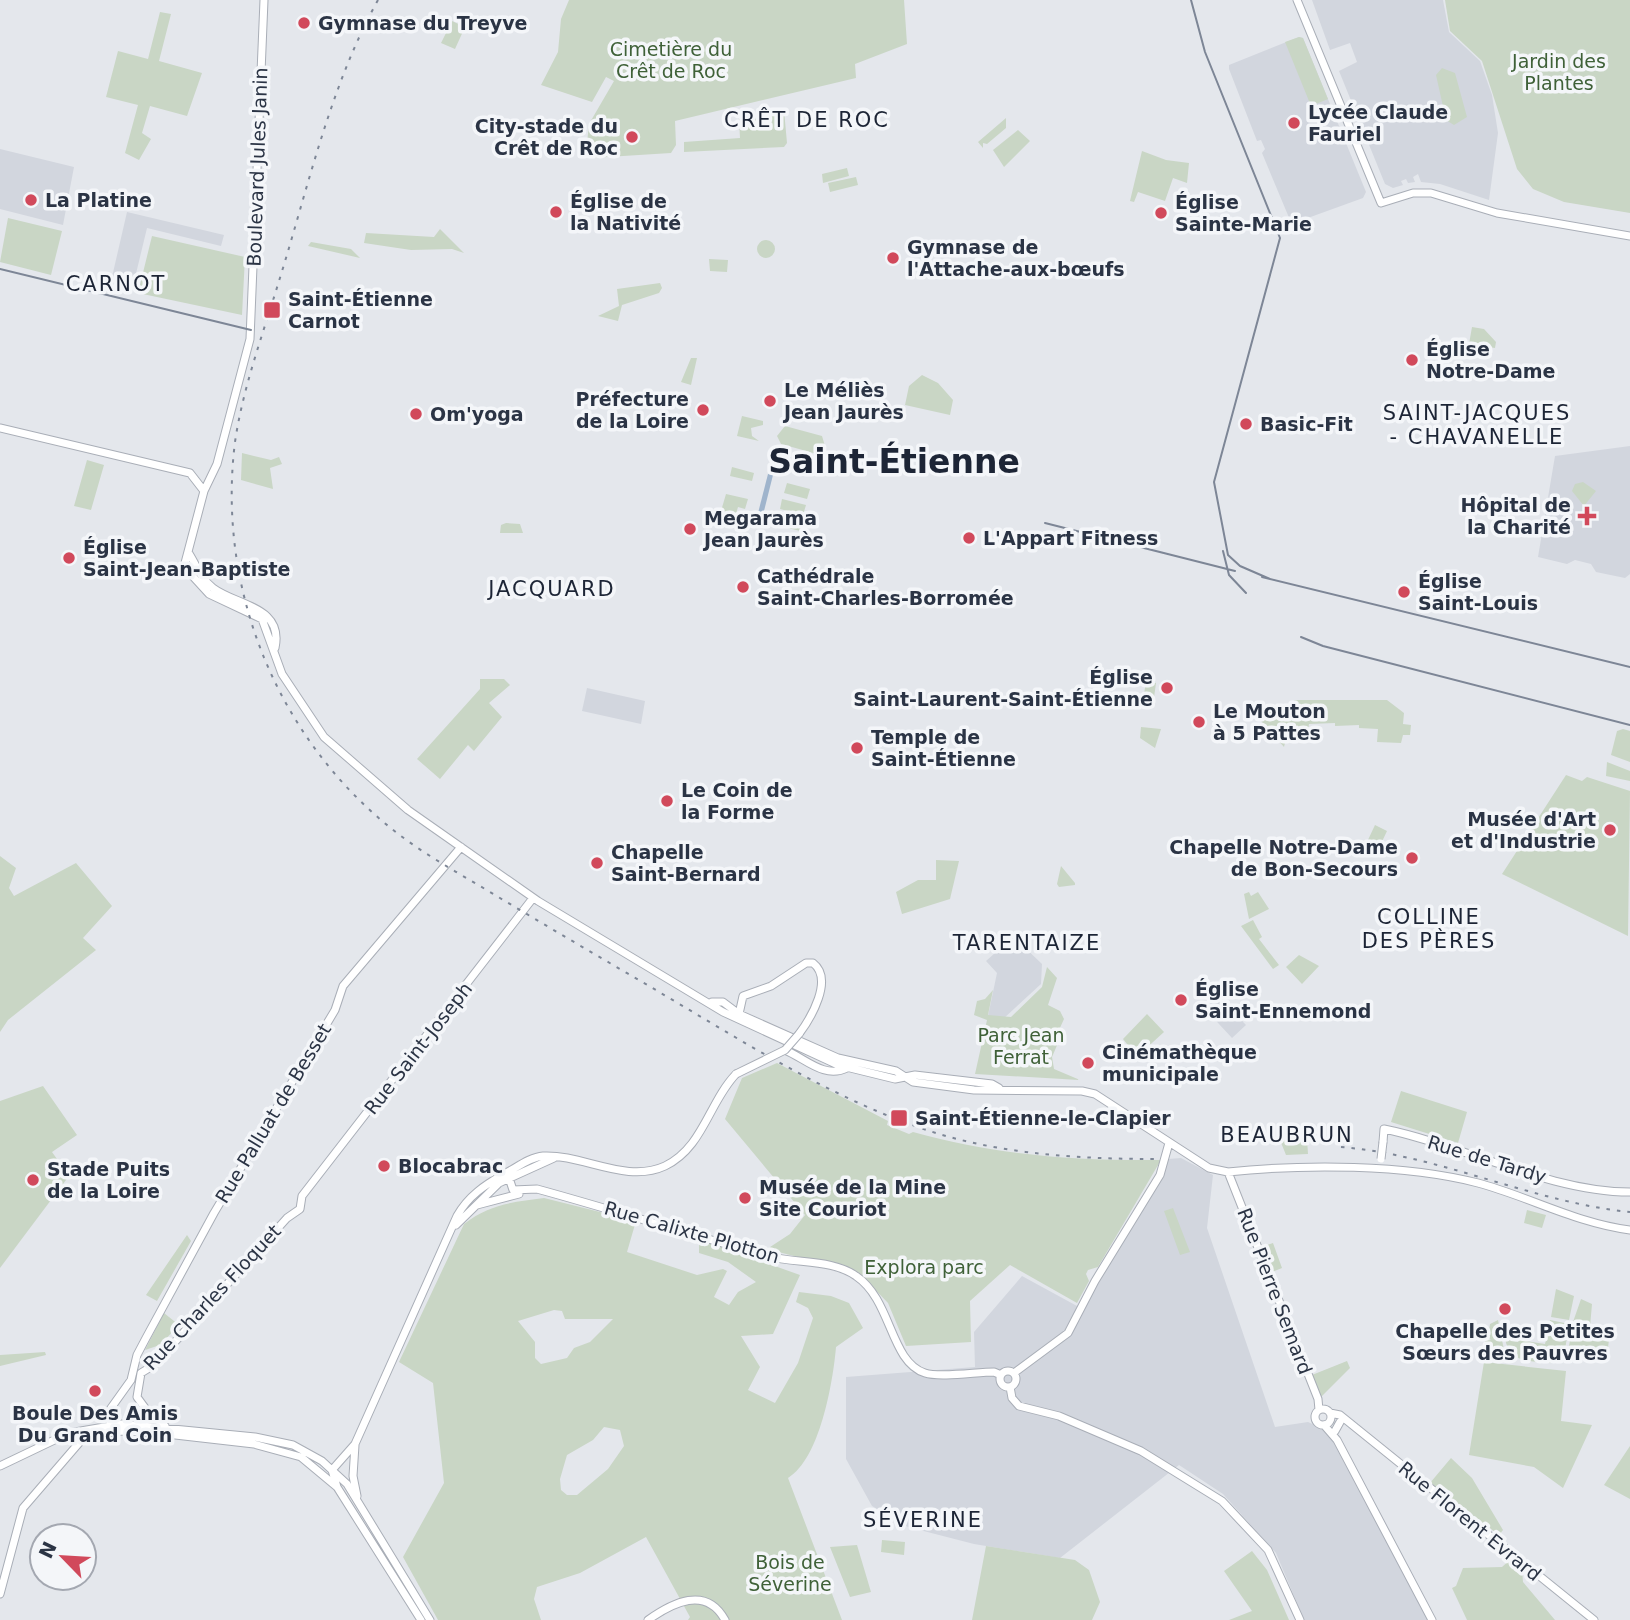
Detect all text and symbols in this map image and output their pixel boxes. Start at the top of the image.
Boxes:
place label: Gymnase du Treyve [318,12,527,34]
marker: Gymnase du Treyve [296,15,312,31]
park label: Cimetière du Crêt de Roc [610,38,732,82]
park label: Jardin des Plantes [1511,50,1606,94]
street label: Boulevard Jules Janin [243,67,271,267]
place label: Lycée Claude Fauriel [1308,101,1448,145]
district label: CRÊT DE ROC [724,107,890,132]
place label: City-stade du Crêt de Roc [475,115,618,159]
marker: Lycée Claude Fauriel [1286,115,1302,131]
marker: City-stade du Crêt de Roc [624,129,640,145]
place label: La Platine [45,189,152,211]
place label: Église de la Nativité [570,190,681,234]
place label: Église Sainte-Marie [1175,191,1312,235]
marker: La Platine [23,192,39,208]
marker: Église de la Nativité [548,204,564,220]
marker: Église Sainte-Marie [1153,205,1169,221]
place label: Gymnase de l'Attache-aux-bœufs [907,236,1125,280]
marker: Gymnase de l'Attache-aux-bœufs [885,250,901,266]
district label: CARNOT [66,272,166,296]
place label: Saint-Étienne Carnot [288,288,433,332]
marker: Saint-Étienne Carnot [262,300,282,320]
place label: Église Notre-Dame [1426,338,1555,382]
marker: Église Notre-Dame [1404,352,1420,368]
place label: Le Méliès Jean Jaurès [782,379,904,423]
place label: Préfecture de la Loire [576,388,689,432]
marker: Le Méliès Jean Jaurès [762,393,778,409]
district label: SAINT-JACQUES - CHAVANELLE [1383,401,1571,449]
marker: Préfecture de la Loire [695,402,711,418]
place label: Om'yoga [430,403,524,425]
marker: Om'yoga [408,406,424,422]
place label: Basic-Fit [1260,413,1353,435]
marker: Basic-Fit [1238,416,1254,432]
district label: Saint-Étienne [768,441,1020,481]
place label: Hôpital de la Charité [1460,494,1571,538]
marker: Hôpital de la Charité [1577,506,1597,526]
place label: Megarama Jean Jaurès [702,507,824,551]
marker: Megarama Jean Jaurès [682,521,698,537]
place label: L'Appart Fitness [983,527,1158,549]
marker: L'Appart Fitness [961,530,977,546]
place label: Église Saint-Jean-Baptiste [83,536,290,580]
marker: Église Saint-Jean-Baptiste [61,550,77,566]
place label: Cathédrale Saint-Charles-Borromée [757,565,1014,609]
place label: Église Saint-Louis [1418,570,1538,614]
district label: JACQUARD [486,577,616,601]
marker: Cathédrale Saint-Charles-Borromée [735,579,751,595]
marker: Église Saint-Louis [1396,584,1412,600]
place label: Église Saint-Laurent-Saint-Étienne [853,666,1153,710]
marker: Église Saint-Laurent-Saint-Étienne [1159,680,1175,696]
place label: Le Mouton à 5 Pattes [1213,700,1326,744]
marker: Le Mouton à 5 Pattes [1191,714,1207,730]
place label: Temple de Saint-Étienne [871,726,1016,770]
marker: Temple de Saint-Étienne [849,740,865,756]
place label: Le Coin de la Forme [681,779,793,823]
marker: Le Coin de la Forme [659,793,675,809]
place label: Musée d'Art et d'Industrie [1451,808,1596,852]
marker: Musée d'Art et d'Industrie [1602,822,1618,838]
place label: Chapelle Notre-Dame de Bon-Secours [1169,836,1398,880]
place label: Chapelle Saint-Bernard [611,841,761,885]
marker: Chapelle Notre-Dame de Bon-Secours [1404,850,1420,866]
marker: Chapelle Saint-Bernard [589,855,605,871]
district label: COLLINE DES PÈRES [1362,905,1496,953]
district label: TARENTAIZE [952,931,1101,955]
street label: Rue Saint-Joseph [360,978,476,1118]
place label: Église Saint-Ennemond [1195,978,1371,1022]
marker: Église Saint-Ennemond [1173,992,1189,1008]
street label: Rue Palluat de Besset [211,1019,335,1207]
park label: Parc Jean Ferrat [977,1024,1065,1068]
place label: Cinémathèque municipale [1102,1041,1257,1085]
marker: Cinémathèque municipale [1080,1055,1096,1071]
place label: Saint-Étienne-le-Clapier [915,1107,1171,1129]
marker: Saint-Étienne-le-Clapier [889,1108,909,1128]
district label: BEAUBRUN [1220,1123,1354,1147]
street label: Rue de Tardy [1425,1131,1549,1187]
place label: Blocabrac [398,1155,503,1177]
place label: Stade Puits de la Loire [47,1158,170,1202]
marker: Blocabrac [376,1158,392,1174]
marker: Stade Puits de la Loire [25,1172,41,1188]
place label: Musée de la Mine Site Couriot [759,1176,946,1220]
marker: Musée de la Mine Site Couriot [737,1190,753,1206]
street label: Rue Calixte Plotton [602,1196,782,1268]
street label: Rue Pierre Semard [1233,1205,1317,1377]
street label: Rue Charles Floquet [139,1220,285,1374]
park label: Explora parc [864,1256,984,1278]
marker: Chapelle des Petites Sœurs des Pauvres [1497,1301,1513,1317]
place label: Chapelle des Petites Sœurs des Pauvres [1395,1320,1615,1364]
marker: Boule Des Amis Du Grand Coin [87,1383,103,1399]
place label: Boule Des Amis Du Grand Coin [12,1402,178,1446]
street label: Rue Florent Evrard [1394,1457,1546,1585]
district label: SÉVERINE [863,1507,983,1532]
north arrow [28,1522,98,1592]
text: N [34,1538,61,1562]
park label: Bois de Séverine [748,1551,832,1595]

